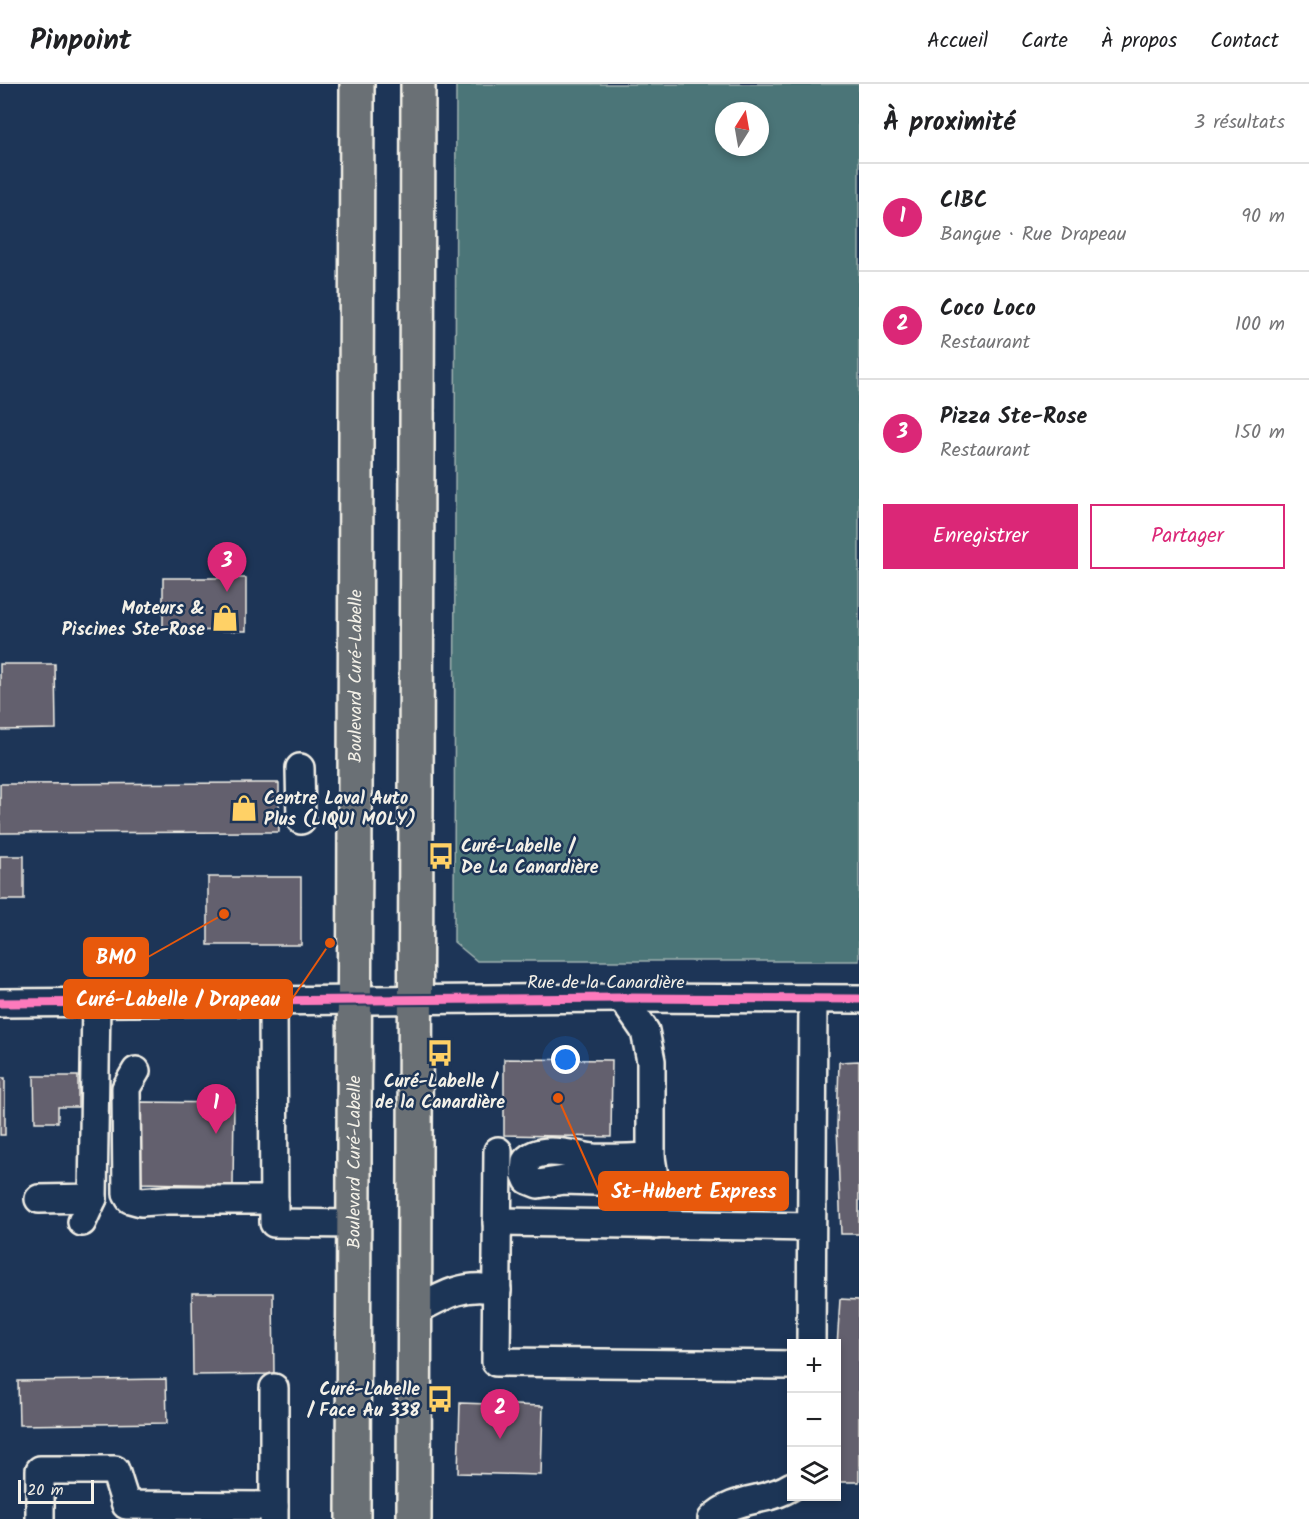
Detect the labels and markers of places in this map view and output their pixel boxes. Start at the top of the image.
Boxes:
pin: 3 [208,542,246,592]
place label: Moteurs & Piscines Ste-Rose [62,595,205,645]
shop icon: Moteurs & Piscines Ste-Rose [210,603,240,633]
place label: Centre Laval Auto Plus (LIQUI MOLY) [264,785,416,835]
shop icon: Centre Laval Auto Plus (LIQUI MOLY) [229,793,259,823]
place label: Curé-Labelle / De La Canardière [461,833,599,883]
bus stop icon: Curé-Labelle / De La Canardière [426,841,456,871]
callout: BMO [84,938,148,976]
callout: Curé-Labelle / Drapeau [64,980,292,1018]
bus stop icon: Curé-Labelle / de la Canardière [425,1038,455,1068]
place label: Curé-Labelle / de la Canardière [375,1068,505,1118]
pin: 1 [196,1084,236,1134]
callout: St-Hubert Express [599,1172,788,1210]
place label: Curé-Labelle / Face Au 338 [306,1376,420,1426]
bus stop icon: Curé-Labelle / Face Au 338 [425,1384,455,1414]
pin: 2 [480,1390,520,1439]

